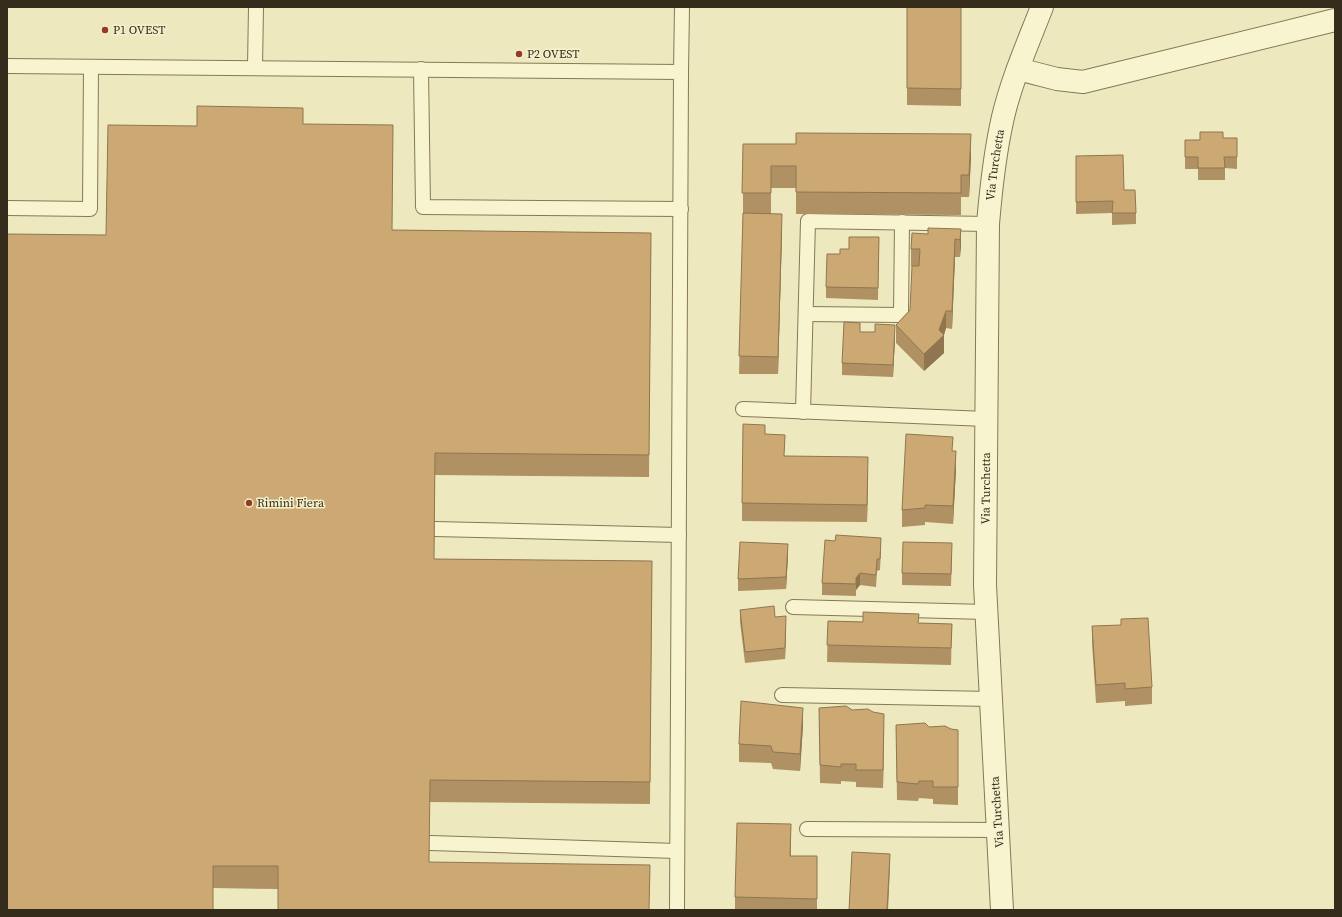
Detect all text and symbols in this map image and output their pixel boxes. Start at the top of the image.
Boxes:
place label: P1 OVEST [113,22,166,38]
marker: P1 OVEST [100,25,110,35]
place label: P2 OVEST [527,46,580,62]
marker: P2 OVEST [514,49,524,59]
street label: Via Turchetta [982,127,1008,201]
street label: Via Turchetta [978,451,994,525]
place label: Rimini Fiera [257,495,325,511]
marker: Rimini Fiera [244,498,254,508]
street label: Via Turchetta [986,775,1007,848]

